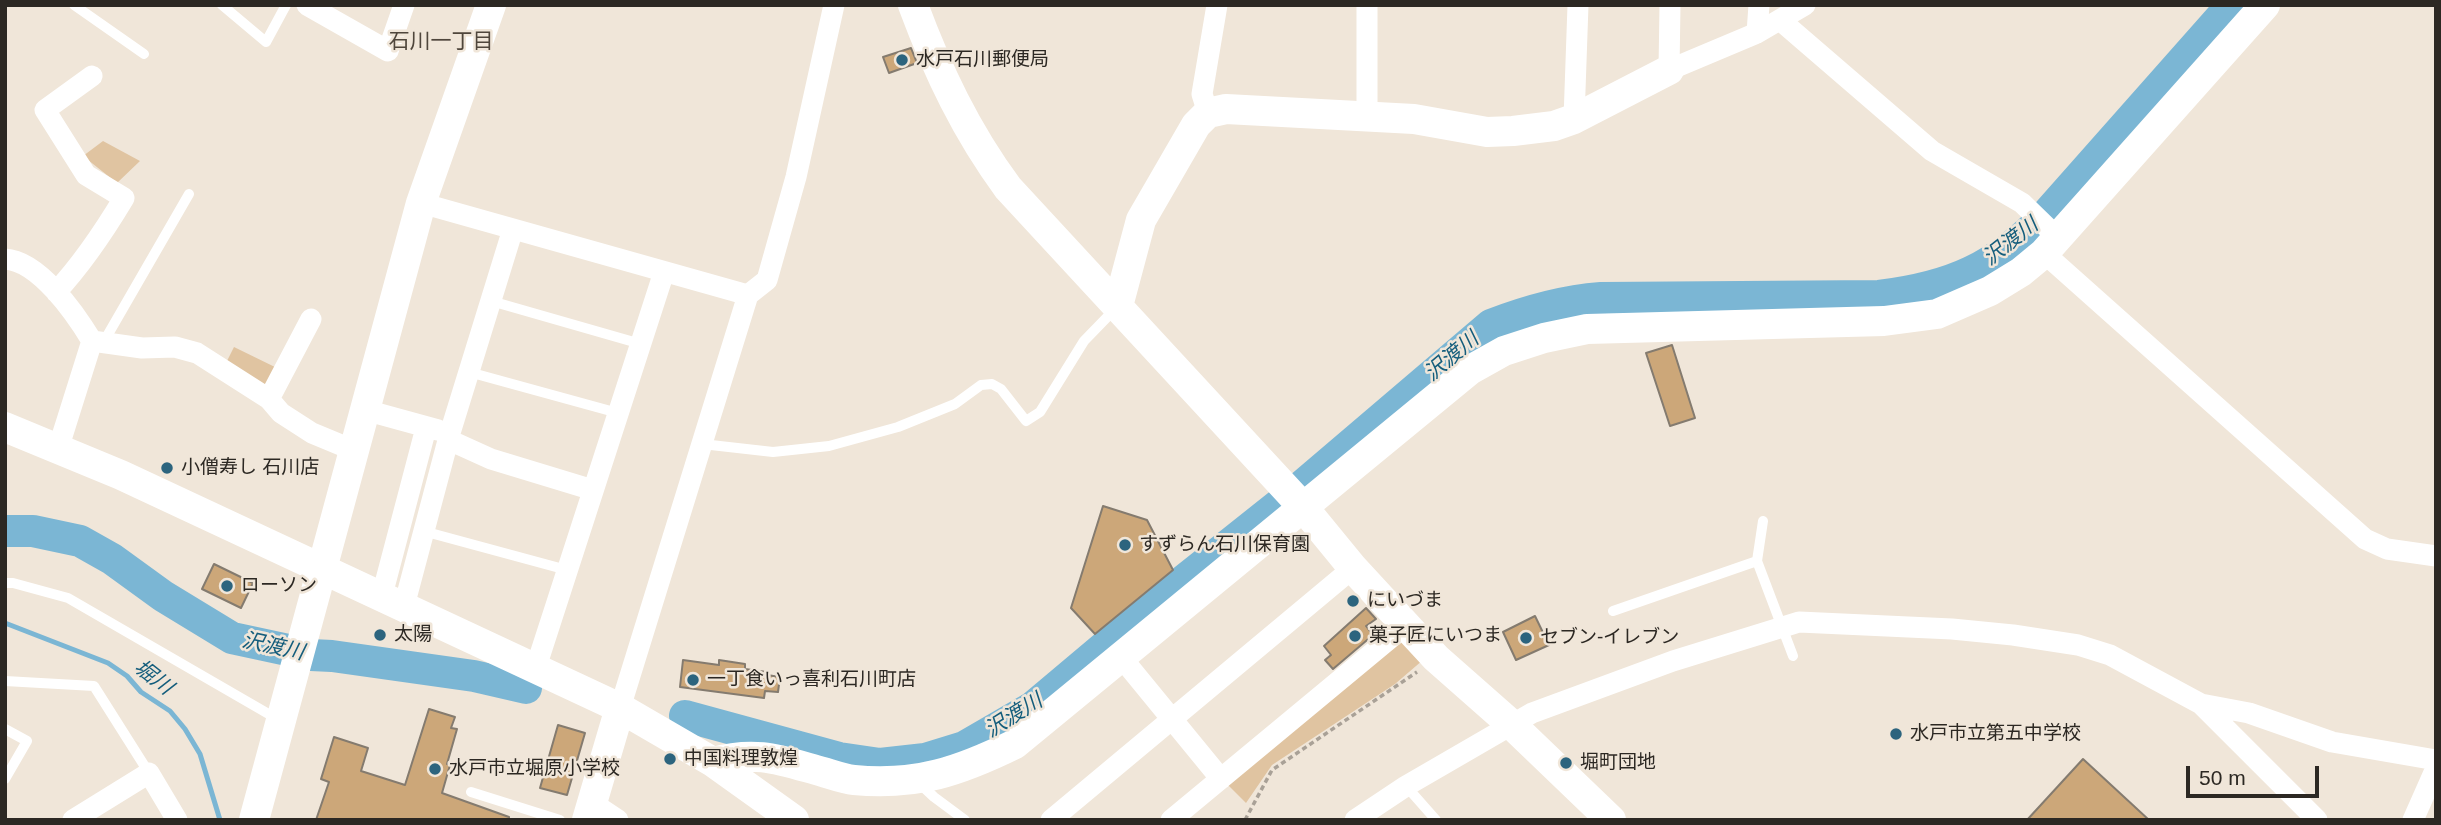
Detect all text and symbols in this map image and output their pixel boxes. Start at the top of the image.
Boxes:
district label: 石川一丁目 [389,29,493,55]
place label: 水戸石川郵便局 [916,49,1049,71]
marker: 水戸石川郵便局 [894,52,910,68]
water label: 沢渡川 [1978,213,2044,271]
water label: 沢渡川 [1420,327,1484,387]
place label: 小僧寿し 石川店 [181,457,319,479]
marker: 小僧寿し 石川店 [159,460,175,476]
place label: すずらん石川保育園 [1139,534,1310,556]
marker: すずらん石川保育園 [1117,537,1133,553]
place label: ローソン [241,575,317,597]
marker: ローソン [219,578,235,594]
place label: にいづま [1367,590,1443,612]
marker: にいづま [1345,593,1361,609]
place label: 太陽 [394,624,432,646]
place label: 菓子匠にいつま [1369,625,1502,647]
marker: 太陽 [372,627,388,643]
place label: セブン-イレブン [1540,627,1679,649]
water label: 沢渡川 [240,628,306,666]
marker: 菓子匠にいつま [1347,628,1363,644]
marker: セブン-イレブン [1518,630,1534,646]
water label: 堀川 [129,655,177,701]
place label: 一丁食いっ喜利石川町店 [707,669,916,691]
marker: 一丁食いっ喜利石川町店 [685,672,701,688]
water label: 沢渡川 [981,689,1047,743]
place label: 水戸市立第五中学校 [1910,723,2081,745]
marker: 水戸市立第五中学校 [1888,726,1904,742]
place label: 中国料理敦煌 [684,748,798,770]
marker: 中国料理敦煌 [662,751,678,767]
place label: 堀町団地 [1580,752,1656,774]
scale bar [2189,752,2322,796]
marker: 堀町団地 [1558,755,1574,771]
place label: 水戸市立堀原小学校 [449,758,620,780]
marker: 水戸市立堀原小学校 [427,761,443,777]
text: 50 m [2199,766,2246,789]

